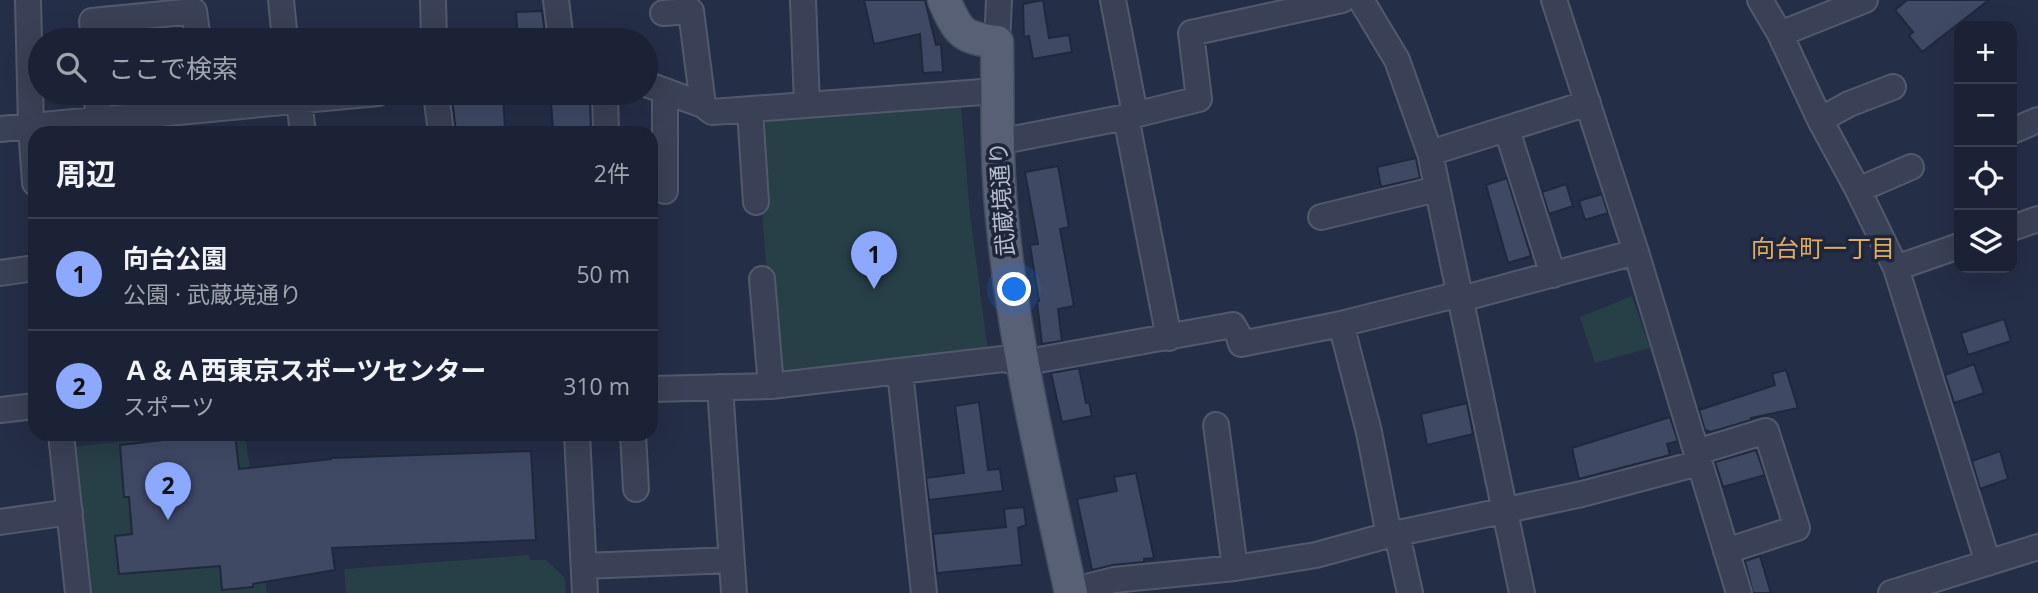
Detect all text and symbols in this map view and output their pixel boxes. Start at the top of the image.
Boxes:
map controls [1954,21,2017,273]
button: + [1954,21,2017,84]
search box [28,28,658,105]
icon: search [52,48,90,86]
text: ここで検索 [108,50,238,86]
button: − [1954,84,2017,147]
street label: 武蔵境通り [981,141,1021,258]
button: locate [1954,147,2017,210]
text: 周辺 [56,153,116,194]
text: 2件 [594,157,630,189]
button: layers [1954,210,2017,273]
pin: 1 [851,231,897,289]
district label: 向台町一丁目 [1751,231,1895,264]
text: 向台公園 [123,240,227,276]
text: 1 [72,258,86,290]
text: 50 m [576,258,630,290]
your location [997,272,1031,306]
text: 公園 · 武蔵境通り [123,278,302,310]
text: Ａ＆Ａ西東京スポーツセンター [123,352,486,388]
text: 2 [72,370,86,402]
text: 310 m [563,370,630,402]
text: スポーツ [123,390,215,422]
pin: 2 [145,462,191,520]

